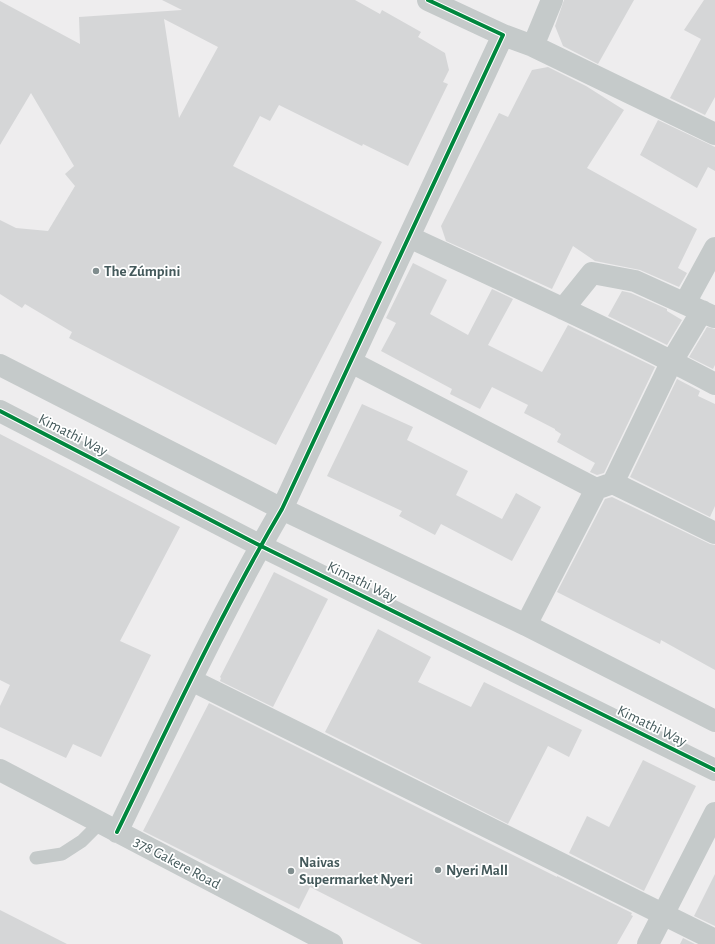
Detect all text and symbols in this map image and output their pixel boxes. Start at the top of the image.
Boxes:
place label: The Zúmpini [104,264,180,279]
marker: The Zúmpini [91,266,101,276]
street label: Kimathi Way [36,411,110,459]
street label: Kimathi Way [325,559,400,605]
street label: Kimathi Way [615,703,690,749]
street label: 378 Gakere Road [131,834,223,892]
place label: Naivas Supermarket Nyeri [299,855,413,887]
place label: Nyeri Mall [446,863,508,878]
marker: Nyeri Mall [433,865,443,875]
marker: Naivas Supermarket Nyeri [286,866,296,876]

